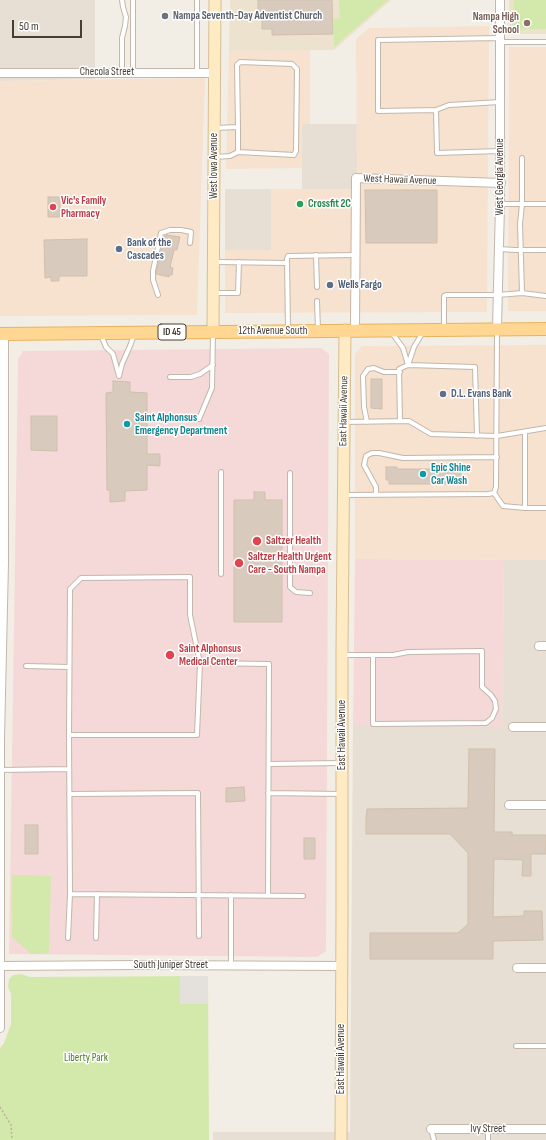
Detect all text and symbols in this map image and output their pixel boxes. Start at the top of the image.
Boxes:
place label: Nampa Seventh-Day Adventist Church [173,9,322,23]
place label: Nampa High School [473,10,519,36]
marker: Nampa Seventh-Day Adventist Church [160,11,170,21]
scale bar [14,12,84,38]
marker: Nampa High School [522,18,532,28]
text: 50 m [19,19,39,34]
street label: Checola Street [80,65,134,79]
street label: West Iowa Avenue [207,133,221,199]
street label: West Georgia Avenue [493,138,507,216]
street label: West Hawaii Avenue [363,172,437,188]
place label: Vic's Family Pharmacy [61,194,106,220]
place label: Crossfit 2C [308,197,351,211]
marker: Crossfit 2C [295,199,305,209]
marker: Vic's Family Pharmacy [48,202,58,212]
place label: Bank of the Cascades [127,236,171,262]
marker: Bank of the Cascades [114,244,124,254]
place label: Wells Fargo [338,278,382,292]
marker: Wells Fargo [325,280,335,290]
road number: ID 45 [158,324,186,340]
street label: 12th Avenue South [239,324,307,338]
street label: East Hawaii Avenue [337,376,351,446]
place label: D.L. Evans Bank [451,387,511,401]
marker: D.L. Evans Bank [438,389,448,399]
place label: Saint Alphonsus Emergency Department [135,411,227,437]
marker: Saint Alphonsus Emergency Department [122,419,132,429]
place label: Epic Shine Car Wash [431,461,471,487]
marker: Epic Shine Car Wash [418,469,428,479]
place label: Saltzer Health [266,534,321,548]
marker: Saltzer Health [251,535,263,547]
place label: Saltzer Health Urgent Care - South Nampa [248,550,332,576]
marker: Saltzer Health Urgent Care - South Nampa [233,557,245,569]
place label: Saint Alphonsus Medical Center [179,642,241,668]
marker: Saint Alphonsus Medical Center [164,649,176,661]
street label: East Hawaii Avenue [335,700,349,770]
street label: South Juniper Street [134,958,208,972]
street label: East Hawaii Avenue [334,1024,348,1094]
park label: Liberty Park [64,1051,108,1065]
street label: Ivy Street [470,1122,506,1136]

